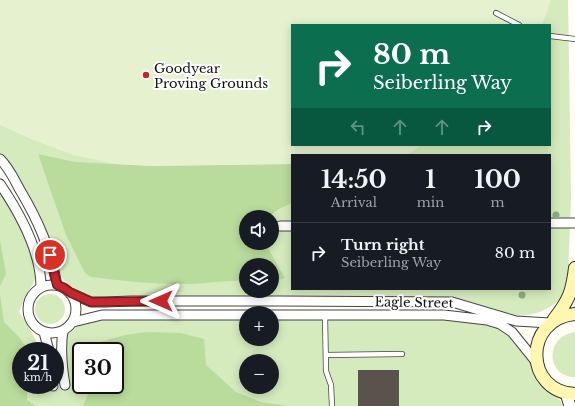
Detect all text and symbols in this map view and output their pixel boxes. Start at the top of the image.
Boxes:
text: 80 m [373,37,450,72]
icon: right [307,40,359,92]
place label: Goodyear Proving Grounds [154,60,268,92]
marker: Goodyear Proving Grounds [141,70,151,80]
text: Seiberling Way [373,72,512,94]
icon: left [347,116,369,138]
icon: ahead [389,116,411,138]
icon: ahead [431,116,453,138]
icon: right [473,116,495,138]
text: 14:50 [321,165,387,194]
text: 1 [425,165,436,194]
text: 100 [474,165,521,194]
text: Arrival [331,194,377,211]
text: min [417,194,444,211]
text: m [491,194,505,211]
map controls [239,210,279,394]
button: sound [239,210,279,250]
text: Turn right [341,235,424,254]
pin [33,238,67,272]
icon: right [307,242,329,264]
text: 80 m [495,243,535,262]
icon: arrive [39,244,61,266]
text: Seiberling Way [341,254,441,271]
button: layers [239,258,279,298]
position arrow [140,280,182,322]
street label: Eagle Street [374,293,454,312]
button: + [239,306,279,346]
speed limit sign: 30 [72,342,124,394]
text: 21 [27,351,49,375]
button: − [239,354,279,394]
text: km/h [24,371,52,384]

